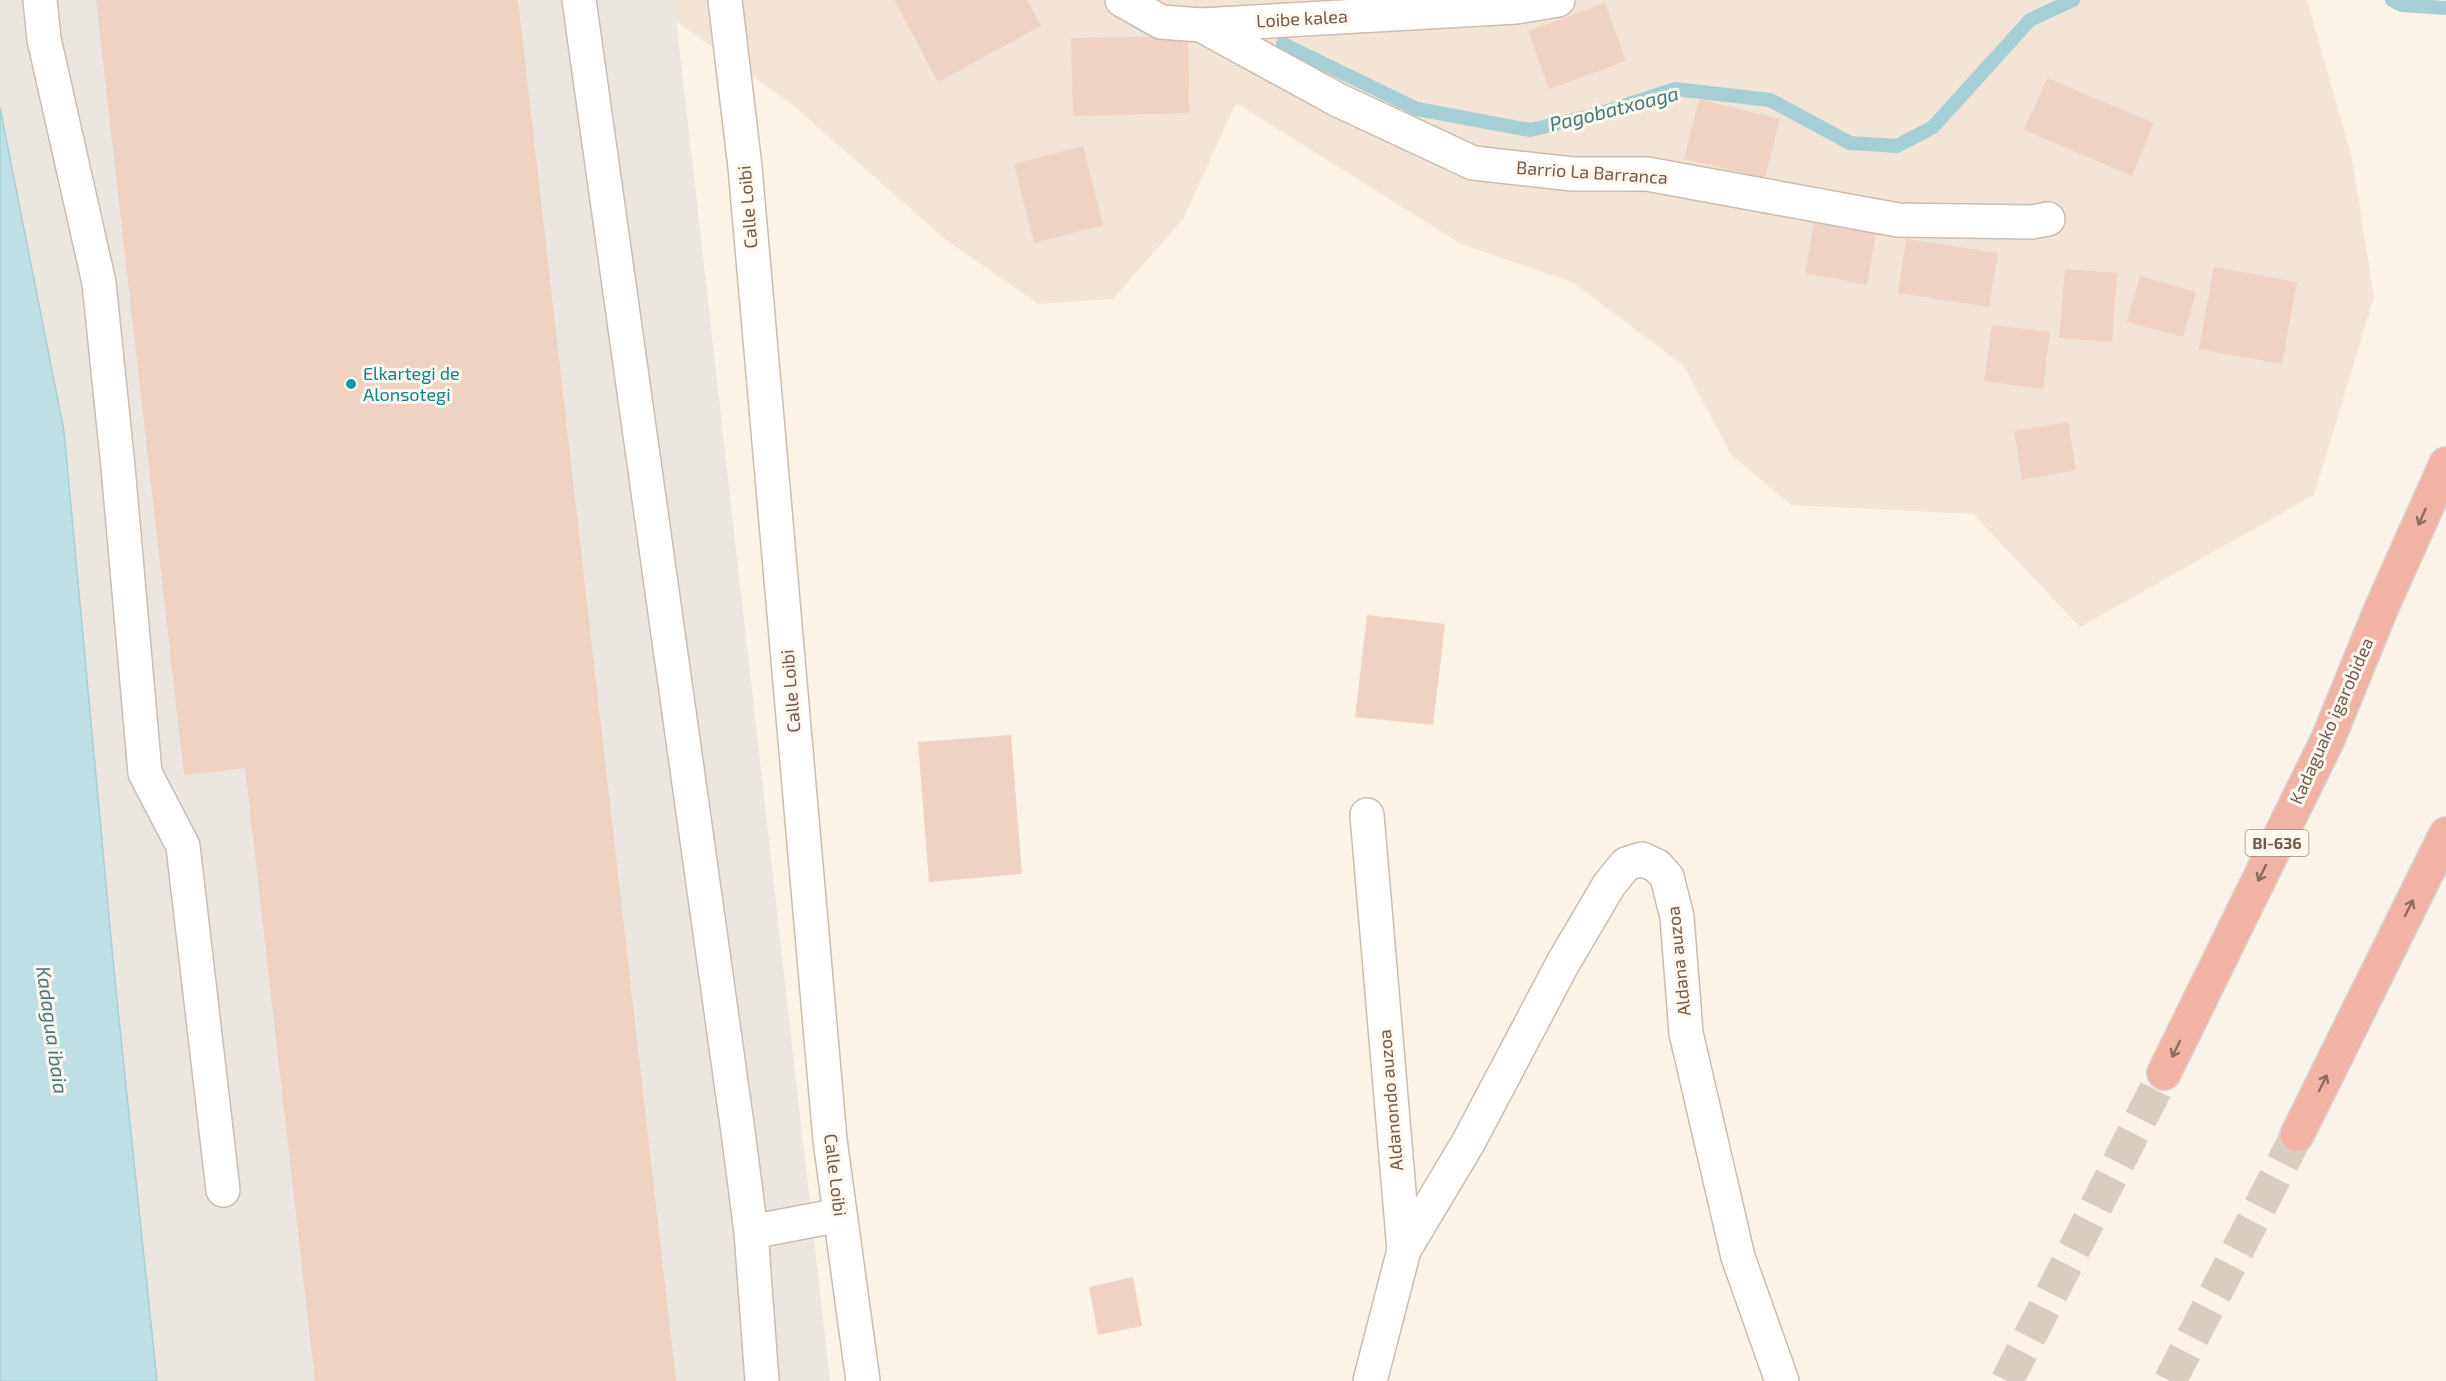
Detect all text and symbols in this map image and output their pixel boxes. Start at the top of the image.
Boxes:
street label: Loibe kalea [1256,5,1348,31]
water label: Pagobatxoaga [1547,80,1681,136]
street label: Barrio La Barranca [1516,156,1669,188]
street label: Calle Loibi [732,165,762,249]
place label: Elkartegi de Alonsotegi [363,362,460,405]
marker: Elkartegi de Alonsotegi [344,377,358,391]
one-way arrow [2416,508,2427,526]
street label: Kadaguako igarobidea [2284,634,2378,807]
street label: Calle Loibi [775,649,805,733]
road number: BI-636 [2246,830,2308,856]
one-way arrow [2256,864,2268,882]
one-way arrow [2404,900,2416,918]
street label: Aldana auzoa [1661,905,1695,1017]
water label: Kadagua ibaia [32,964,74,1095]
street label: Aldanondo auzoa [1373,1028,1407,1172]
one-way arrow [2170,1039,2182,1057]
one-way arrow [2317,1074,2329,1092]
street label: Calle Loibi [820,1132,852,1217]

